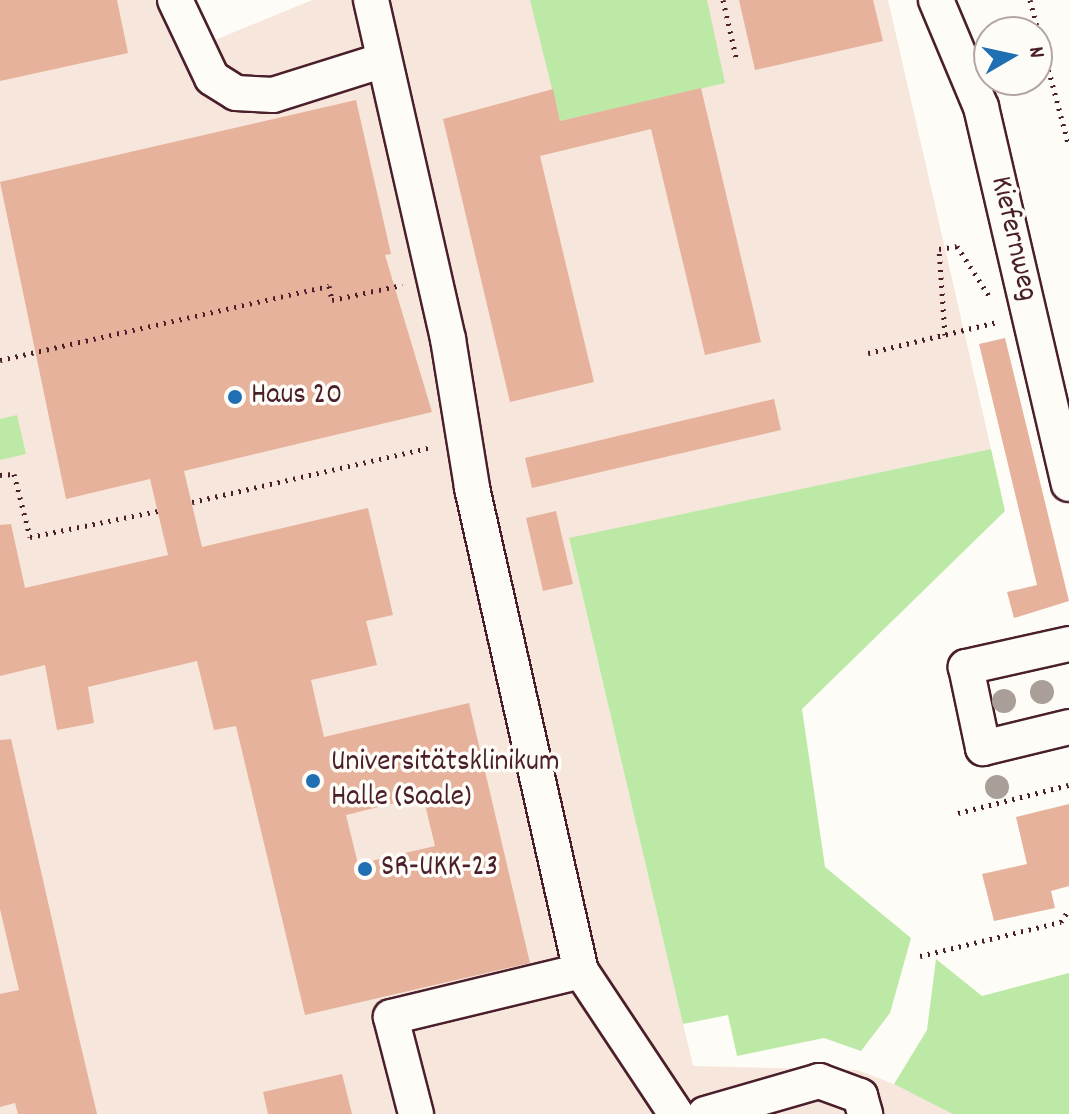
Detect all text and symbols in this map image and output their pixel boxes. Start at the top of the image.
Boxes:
north arrow [973,16,1053,96]
text: N [1019,45,1051,60]
street label: Kiefernweg [980,173,1044,305]
place label: Haus 20 [251,379,342,415]
marker: Haus 20 [226,388,244,406]
place label: Universitätsklinikum Halle (Saale) [331,746,560,816]
marker: Universitätsklinikum Halle (Saale) [302,770,324,792]
place label: SR-UKK-23 [381,851,498,887]
marker: SR-UKK-23 [356,860,374,878]

